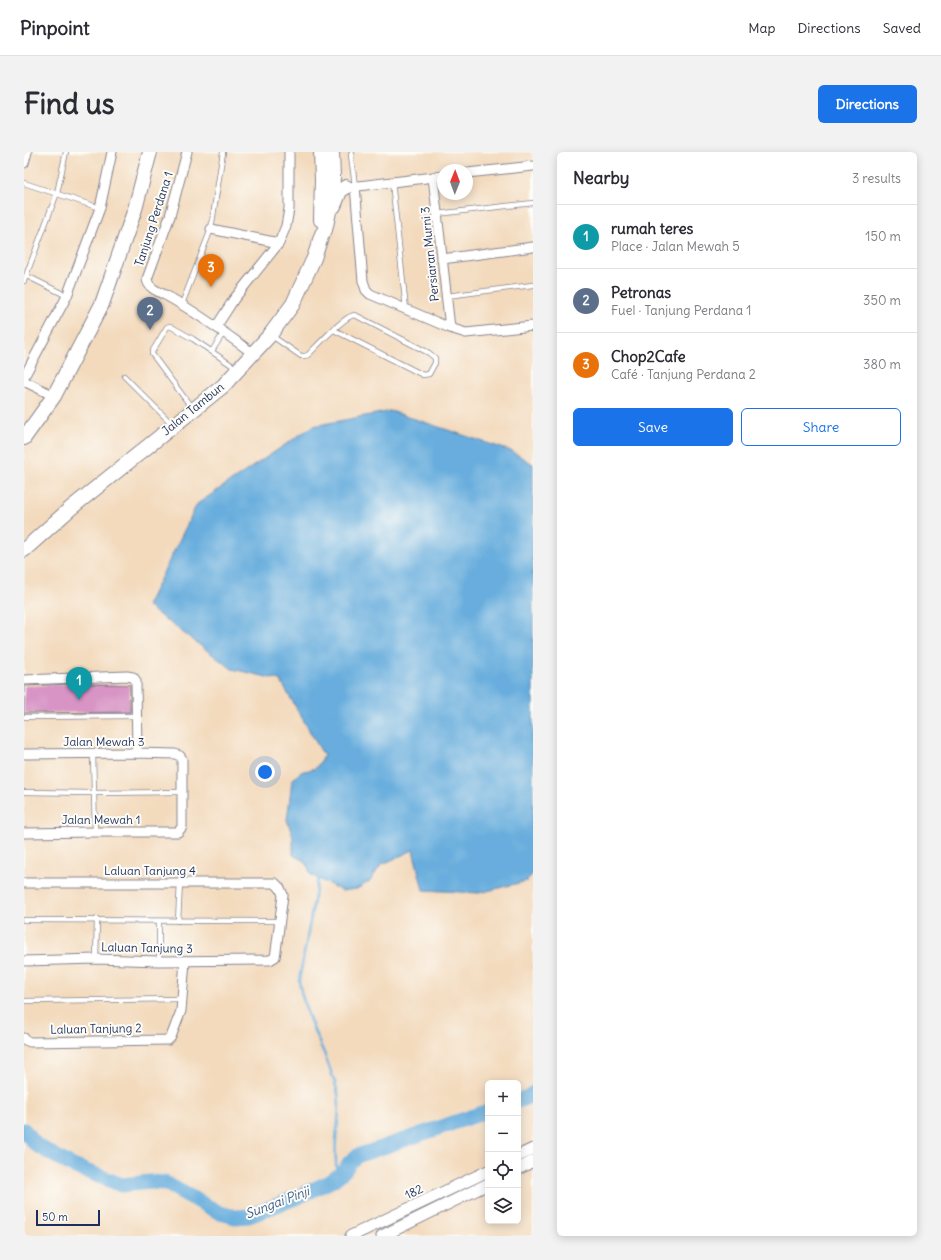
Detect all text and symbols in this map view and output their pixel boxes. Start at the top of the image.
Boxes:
text: Pinpoint [20,16,90,40]
text: Map [748,19,775,37]
text: Directions [797,19,861,37]
text: Saved [883,19,921,37]
button: Directions [818,85,917,123]
text: Find us [24,86,115,122]
north arrow [437,164,473,200]
text: Nearby [573,167,629,189]
street label: Tanjung Perdana 1 [131,170,176,268]
text: 3 results [852,170,901,187]
street label: Persiaran Murni 3 [417,206,442,302]
text: rumah teres [611,219,693,238]
text: 1 [583,228,589,245]
text: 150 m [865,228,901,245]
text: Place · Jalan Mewah 5 [611,238,740,255]
pin: 3 [198,254,224,287]
text: Petronas [611,283,671,302]
text: 2 [582,292,590,309]
text: 350 m [863,292,901,309]
pin: 2 [137,297,163,330]
text: Fuel · Tanjung Perdana 1 [611,302,751,319]
text: Chop2Cafe [611,347,686,366]
text: 3 [582,356,590,373]
text: 380 m [863,356,901,373]
text: Café · Tanjung Perdana 2 [611,366,756,383]
street label: Jalan Tambun [159,379,227,438]
button: Save [573,408,733,446]
button: Share [741,408,901,446]
pin: 1 [66,667,92,700]
street label: Jalan Mewah 3 [63,734,145,749]
your location [255,762,275,782]
street label: Jalan Mewah 1 [61,812,141,827]
street label: Laluan Tanjung 4 [104,863,196,878]
street label: Laluan Tanjung 3 [101,939,193,956]
street label: Laluan Tanjung 2 [50,1020,142,1037]
map controls [485,1080,521,1224]
button: + [485,1080,521,1116]
button: − [485,1116,521,1152]
button: locate [485,1152,521,1188]
street label: 182 [402,1181,426,1202]
water label: Sungai Pinji [243,1182,313,1222]
button: layers [485,1188,521,1224]
scale bar [36,1208,100,1227]
text: 50 m [42,1210,68,1224]

